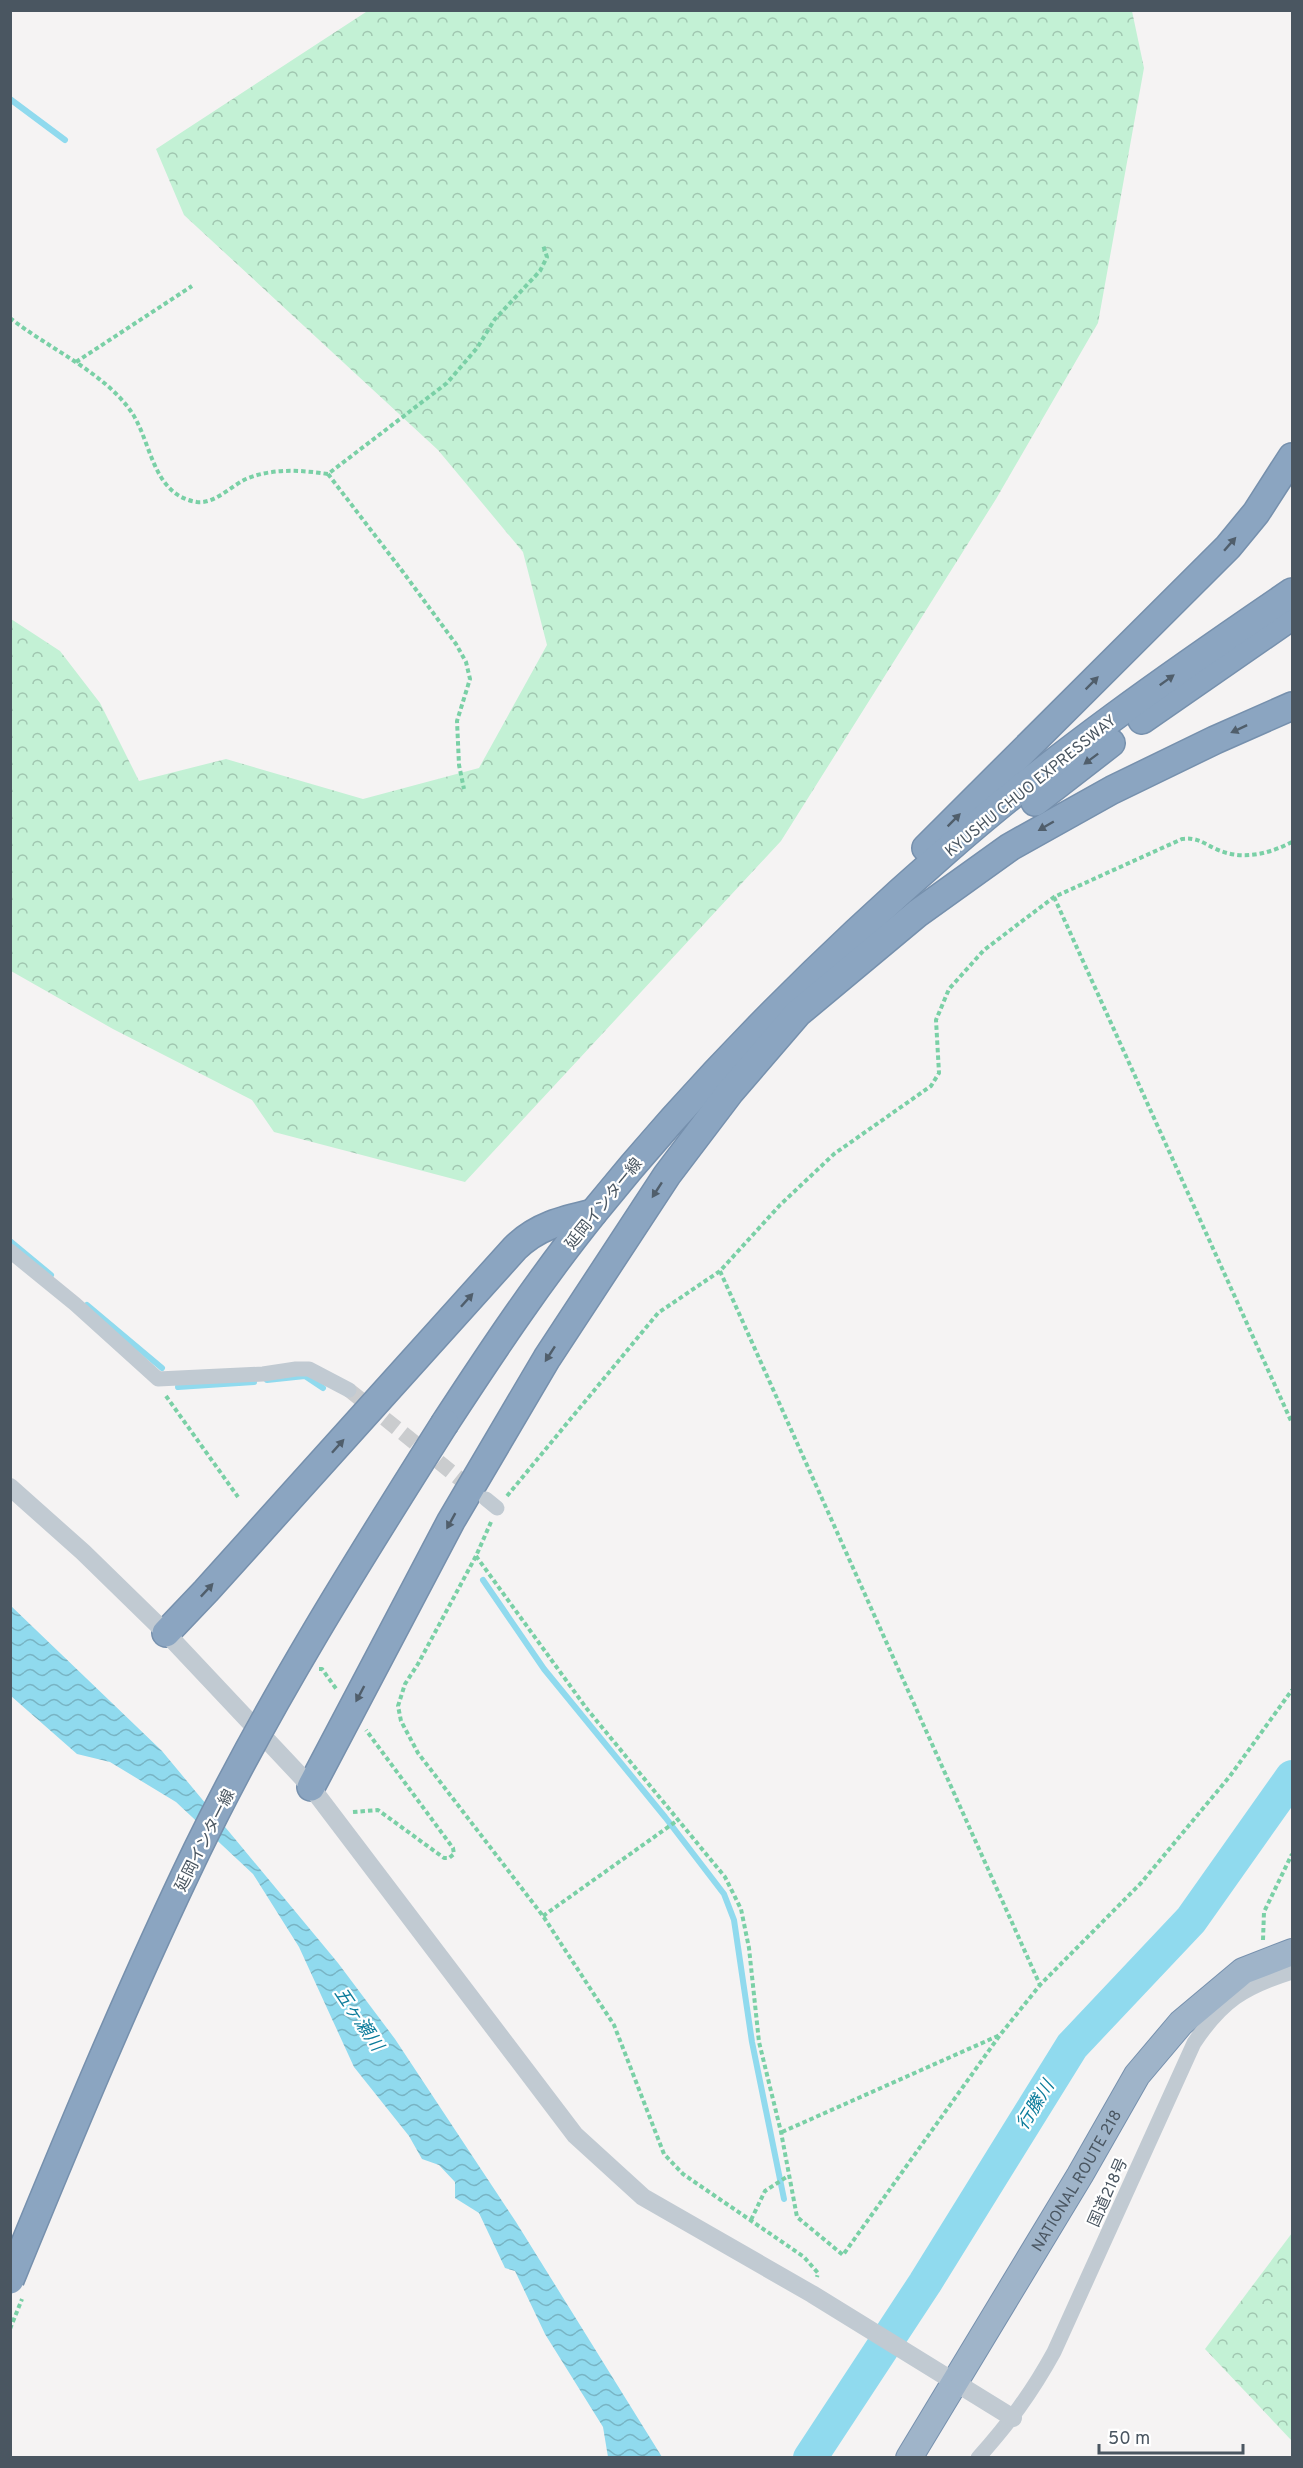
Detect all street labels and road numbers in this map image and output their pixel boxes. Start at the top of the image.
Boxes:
street label: KYUSHU CHUO EXPRESSWAY [941,711,1121,862]
street label: 延岡インター線 [562,1154,648,1254]
street label: 延岡インター線 [171,1786,240,1895]
street label: NATIONAL ROUTE 218 [1028,2107,1127,2256]
street label: 国道218号 [1085,2155,1133,2230]

